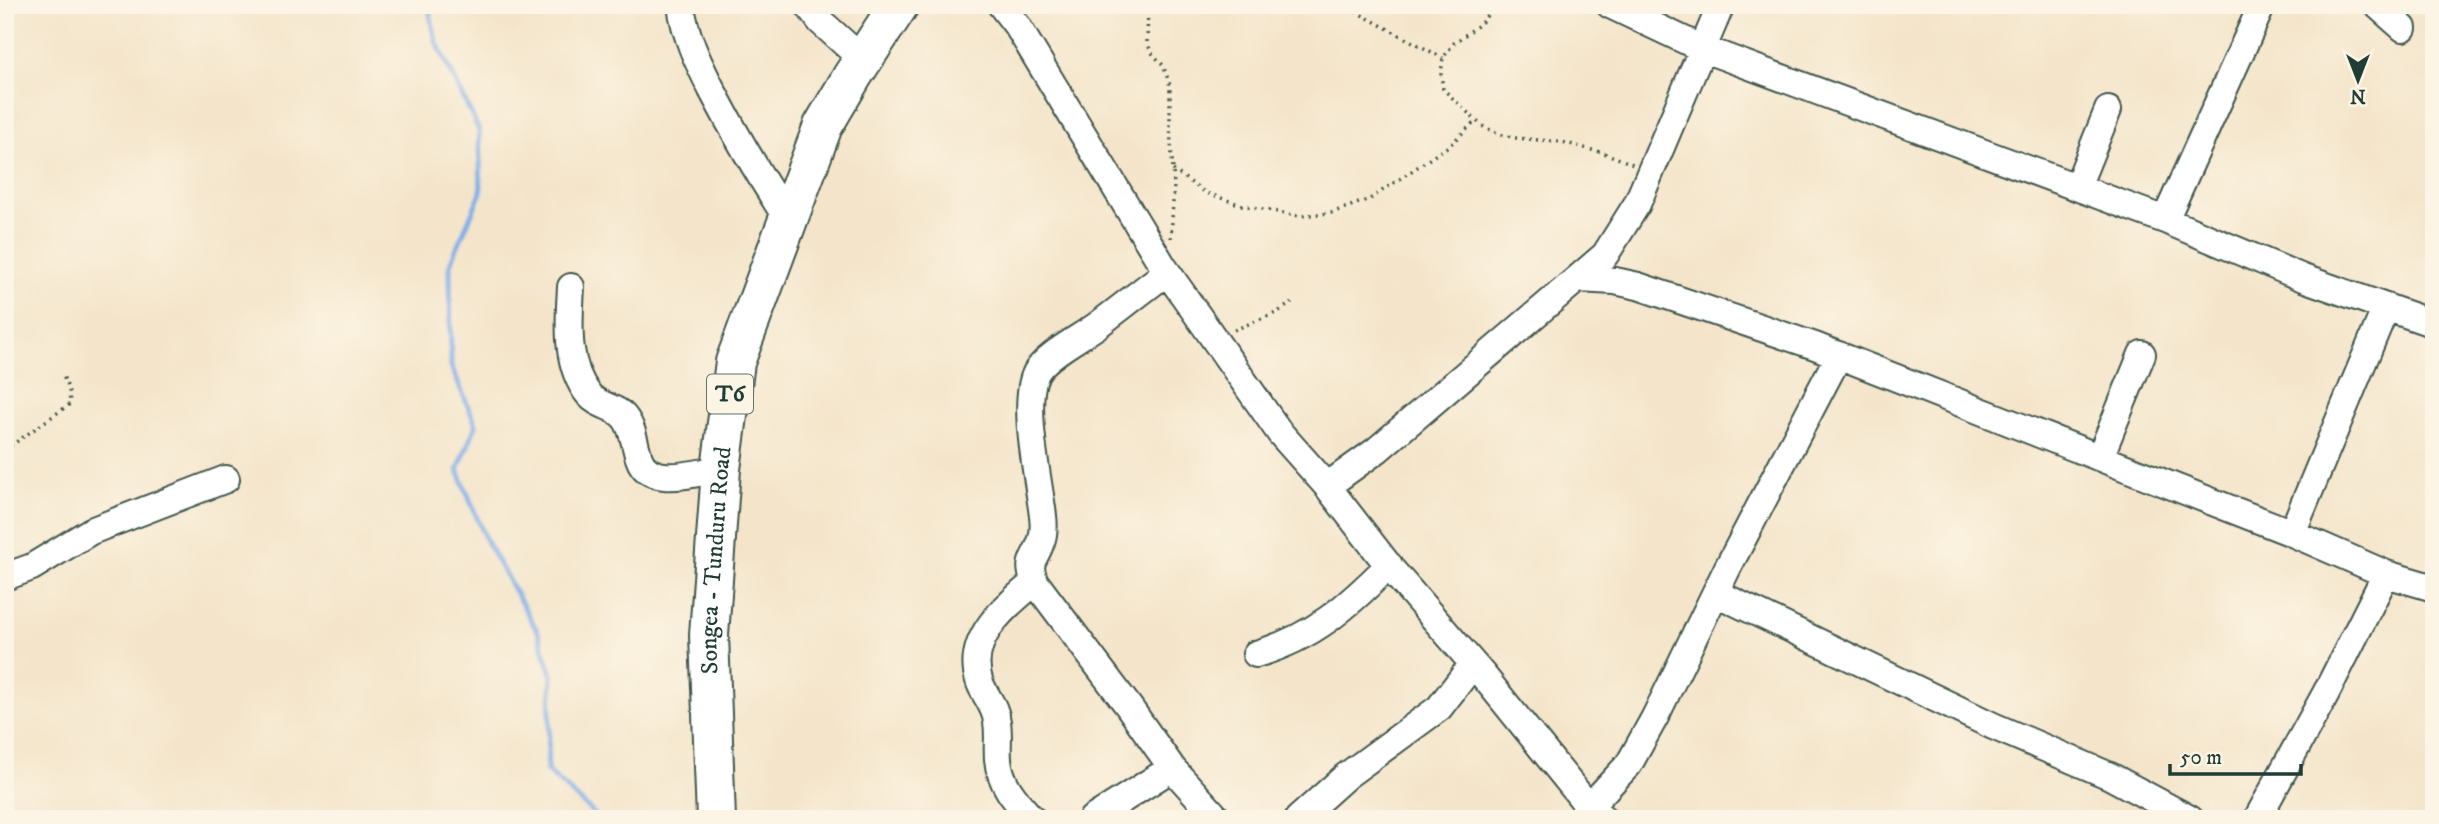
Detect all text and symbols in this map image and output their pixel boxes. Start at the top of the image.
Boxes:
north arrow [2324,46,2394,116]
text: N [2350,84,2366,107]
road number: T6 [707,374,753,414]
street label: Songea - Tunduru Road [694,445,739,675]
scale bar [2170,733,2301,777]
text: 50 m [2180,745,2222,771]

